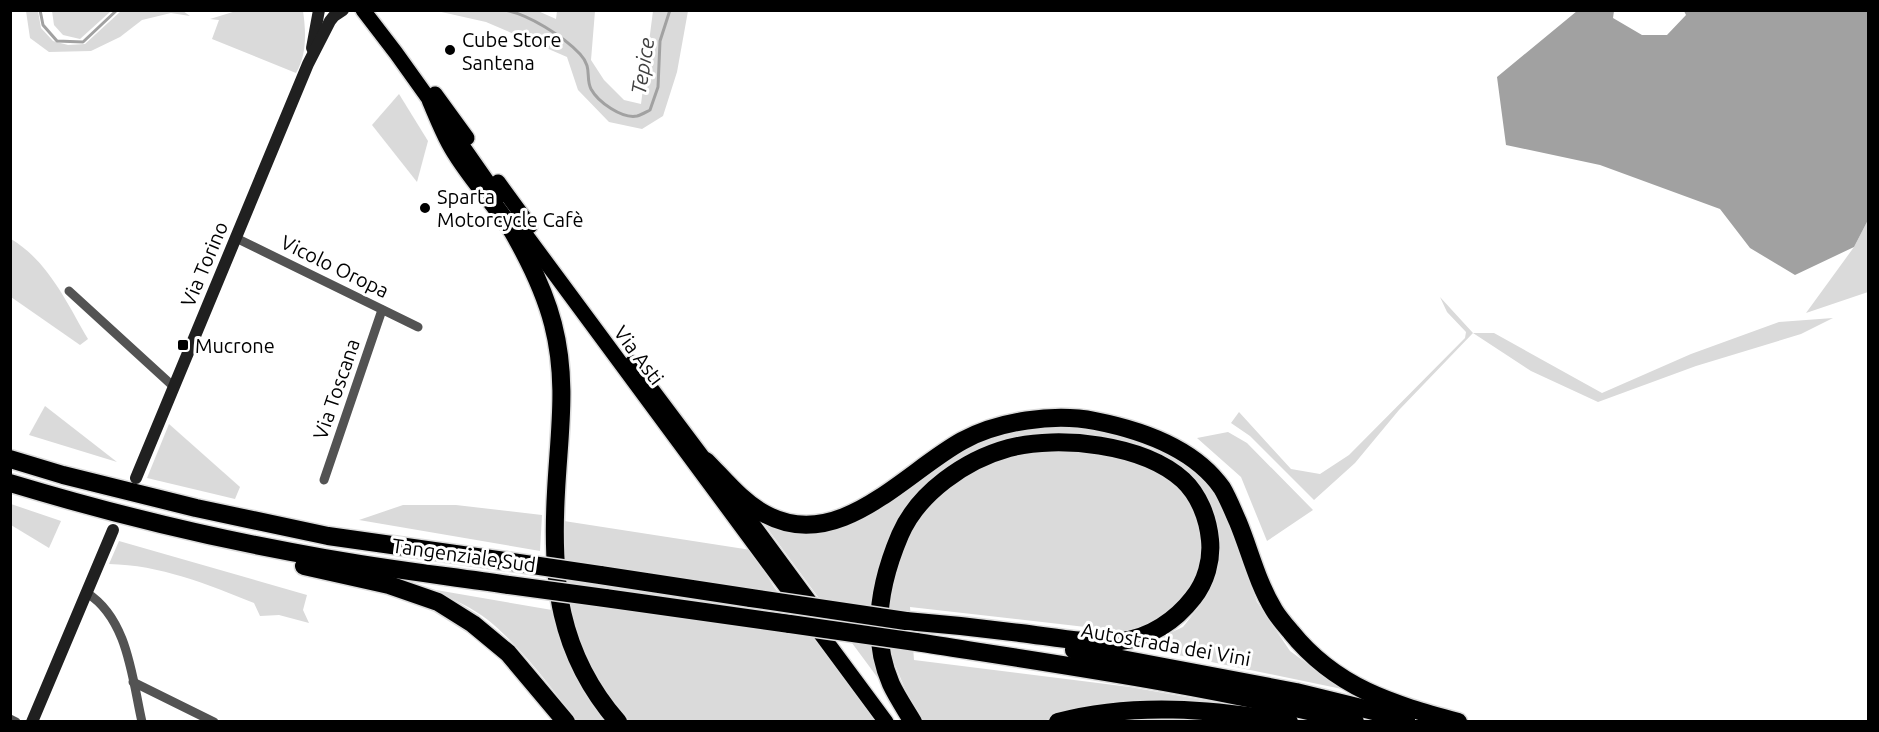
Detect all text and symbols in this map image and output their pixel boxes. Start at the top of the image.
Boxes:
place label: Cube Store Santena [462,28,561,74]
water label: Tepice [626,35,658,96]
marker: Cube Store Santena [443,43,457,57]
place label: Sparta Motorcycle Cafè [437,185,584,231]
marker: Sparta Motorcycle Cafè [418,201,432,215]
street label: Via Torino [176,218,232,310]
street label: Vicolo Oropa [277,230,393,302]
street label: Via Asti [609,321,669,389]
place label: Mucrone [195,334,275,357]
street label: Via Toscana [308,336,364,442]
marker: Mucrone [176,338,190,352]
street label: Tangenziale Sud [391,534,537,576]
street label: Autostrada dei Vini [1080,618,1252,670]

